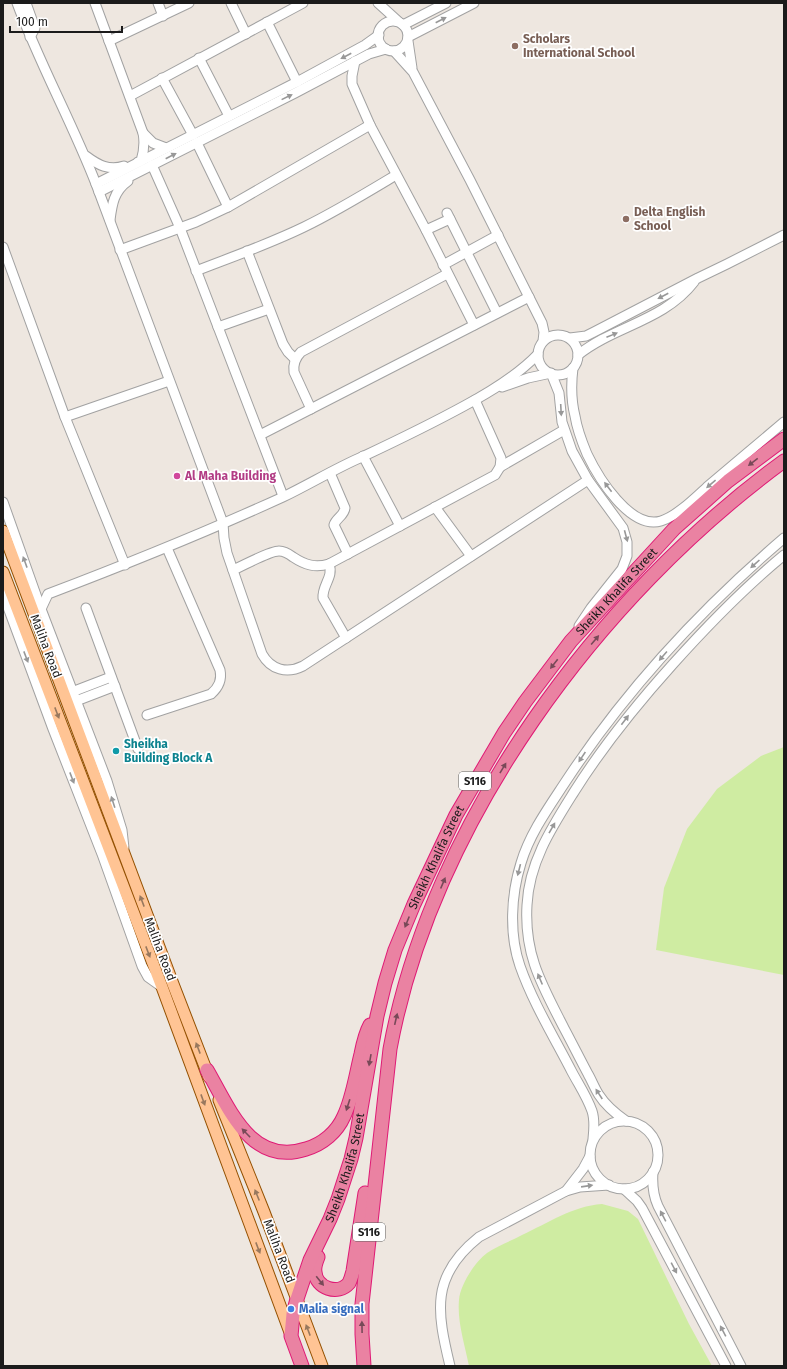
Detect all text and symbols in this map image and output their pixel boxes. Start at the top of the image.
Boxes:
scale bar [10,8,122,34]
text: 100 m [16,15,48,29]
one-way arrow [435,17,447,23]
place label: Scholars International School [523,32,635,60]
marker: Scholars International School [510,41,520,51]
one-way arrow [340,52,351,59]
one-way arrow [281,94,293,100]
one-way arrow [166,153,177,159]
place label: Delta English School [634,205,705,233]
marker: Delta English School [621,214,631,224]
one-way arrow [657,293,669,299]
one-way arrow [606,332,618,338]
one-way arrow [558,404,565,416]
one-way arrow [747,458,758,466]
place label: Al Maha Building [184,469,277,483]
marker: Al Maha Building [172,471,182,481]
one-way arrow [706,479,717,488]
one-way arrow [603,482,612,493]
one-way arrow [623,530,629,543]
street label: Sheikh Khalifa Street [573,545,661,638]
one-way arrow [21,556,27,568]
one-way arrow [750,559,760,569]
street label: Maliha Road [27,612,65,680]
one-way arrow [591,635,600,646]
one-way arrow [24,651,30,663]
one-way arrow [658,651,668,661]
one-way arrow [549,658,558,669]
one-way arrow [54,707,60,719]
one-way arrow [621,715,630,726]
place label: Sheikha Building Block A [124,737,213,765]
marker: Sheikha Building Block A [111,746,121,756]
one-way arrow [578,752,586,763]
one-way arrow [499,762,506,774]
road number: S116 [459,772,491,790]
one-way arrow [70,773,76,785]
one-way arrow [110,796,116,808]
street label: Sheikh Khalifa Street [406,802,467,912]
one-way arrow [549,822,556,834]
one-way arrow [516,865,522,877]
one-way arrow [440,878,446,889]
one-way arrow [139,894,145,906]
street label: Maliha Road [141,915,179,983]
one-way arrow [404,916,410,927]
one-way arrow [146,947,152,959]
one-way arrow [536,972,542,984]
one-way arrow [394,1013,400,1026]
one-way arrow [195,1042,201,1054]
one-way arrow [367,1054,373,1066]
one-way arrow [595,1089,603,1099]
one-way arrow [201,1095,207,1107]
one-way arrow [345,1099,351,1111]
street label: Sheikh Khalifa Street [322,1111,367,1224]
one-way arrow [241,1128,250,1138]
one-way arrow [581,1183,593,1189]
one-way arrow [253,1189,259,1201]
one-way arrow [660,1211,666,1222]
street label: Maliha Road [260,1217,298,1285]
road number: S116 [353,1223,385,1241]
one-way arrow [256,1243,262,1255]
one-way arrow [671,1262,677,1274]
one-way arrow [315,1276,324,1287]
place label: Malia signal [299,1302,364,1316]
marker: Malia signal [286,1304,296,1314]
one-way arrow [358,1321,365,1333]
one-way arrow [305,1323,311,1335]
one-way arrow [720,1326,727,1337]

